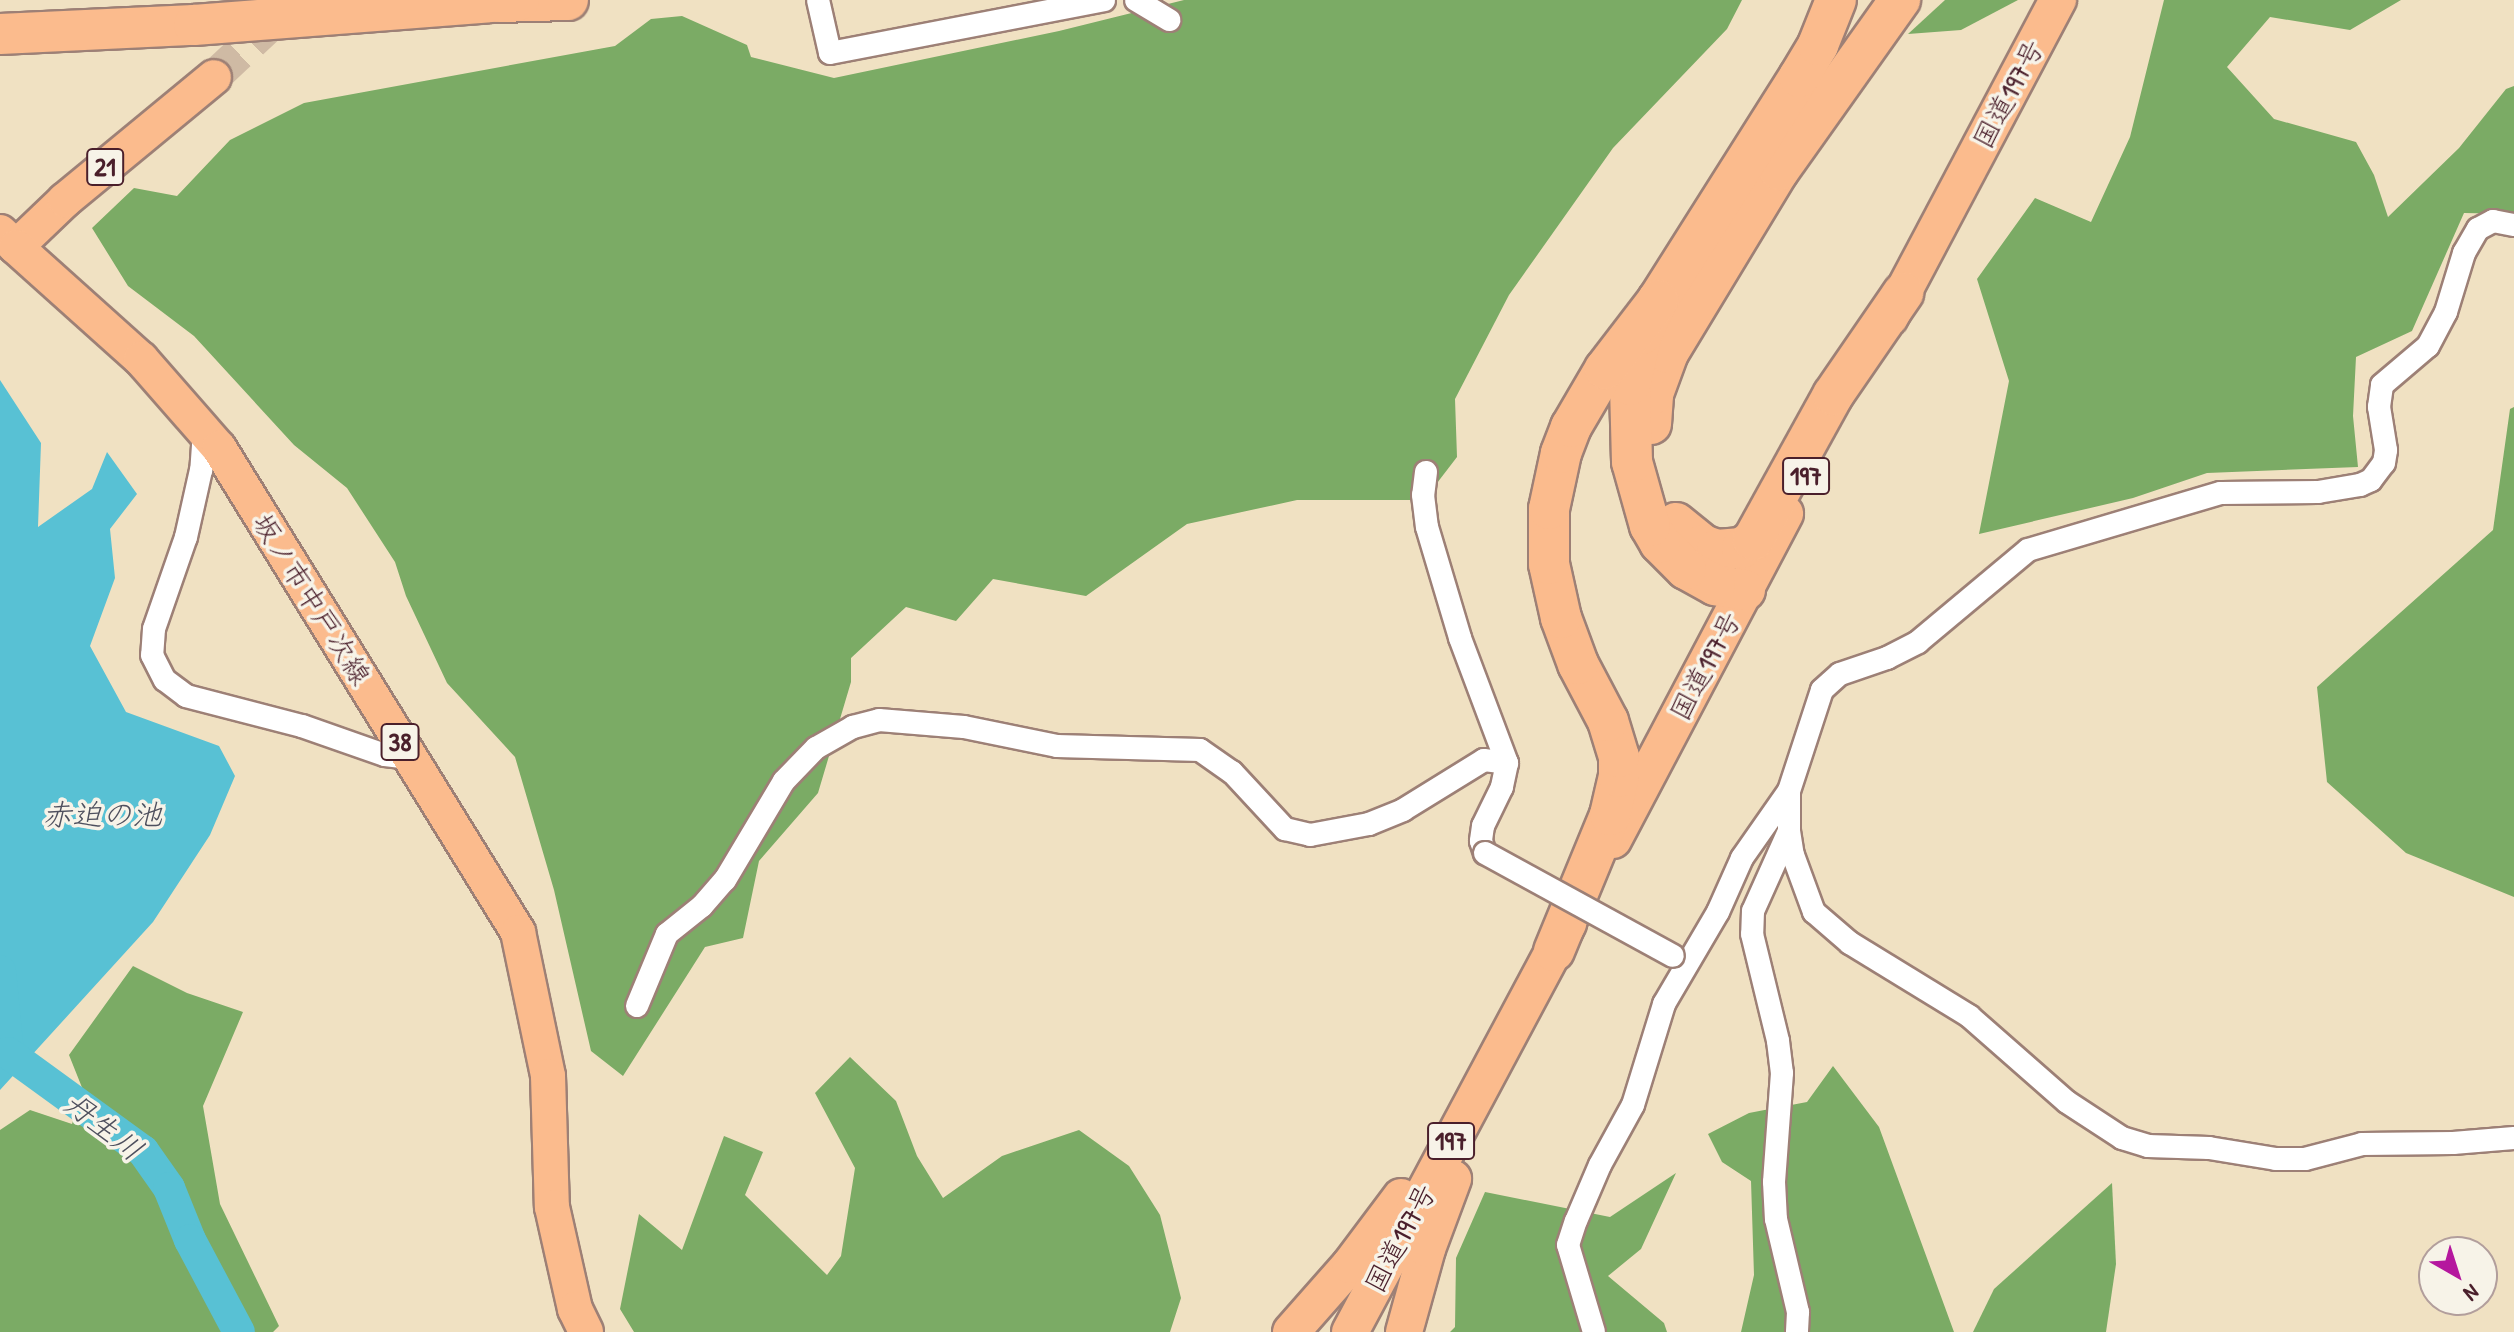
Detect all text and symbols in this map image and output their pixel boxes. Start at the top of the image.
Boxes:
street label: 国道197号 [1965,34,2051,154]
road number: 21 [85,145,125,189]
road number: 197 [1782,454,1830,498]
street label: 坂ノ市中戸次線 [246,507,378,691]
street label: 国道197号 [1662,606,1748,726]
road number: 38 [380,720,420,764]
water label: 赤迫の池 [42,796,162,832]
water label: 丹生川 [57,1084,151,1168]
road number: 197 [1427,1119,1475,1163]
street label: 国道197号 [1357,1178,1443,1298]
north arrow [2418,1236,2498,1316]
text: N [2458,1278,2486,1308]

